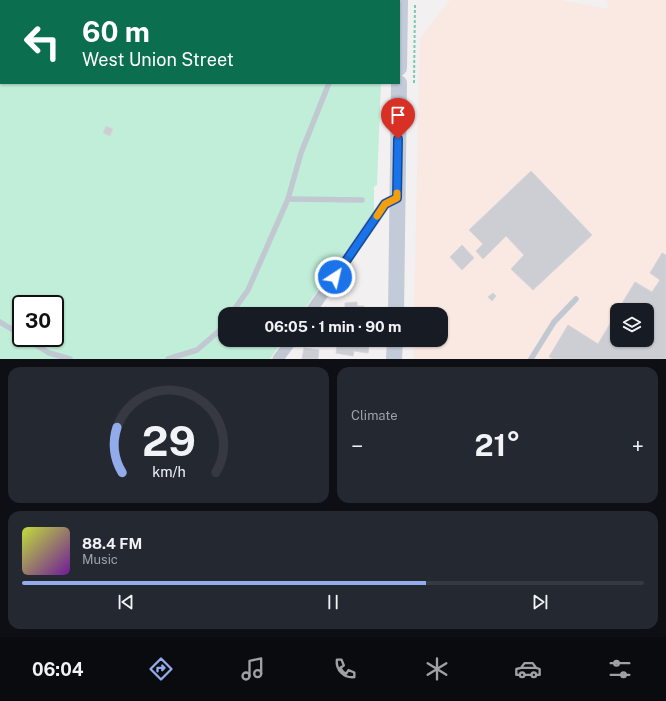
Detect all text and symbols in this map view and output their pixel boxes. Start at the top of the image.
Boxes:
text: 60 m [82,15,150,48]
icon: left [16,16,68,68]
text: West Union Street [82,49,234,70]
pin [381,98,415,139]
icon: arrive [387,104,409,126]
position arrow [314,256,356,298]
speed limit sign: 30 [12,295,64,347]
map controls [610,303,654,347]
button: layers [610,303,654,347]
text: 06:05 · 1 min · 90 m [264,318,402,335]
text: Climate [351,408,398,423]
text: 29 [142,416,195,465]
text: 21° [474,427,521,463]
text: − [351,433,363,459]
text: + [632,433,644,459]
text: km/h [152,463,185,480]
text: 88.4 FM [82,535,142,552]
text: Music [82,552,118,567]
icon: previous [115,591,137,613]
icon: pause [322,591,344,613]
icon: next [529,591,551,613]
icon: directions [147,655,175,683]
icon: music [239,655,267,683]
icon: phone [331,655,359,683]
icon: climate [423,655,451,683]
icon: car [514,655,542,683]
icon: filters [606,655,634,683]
text: 06:04 [32,659,84,680]

